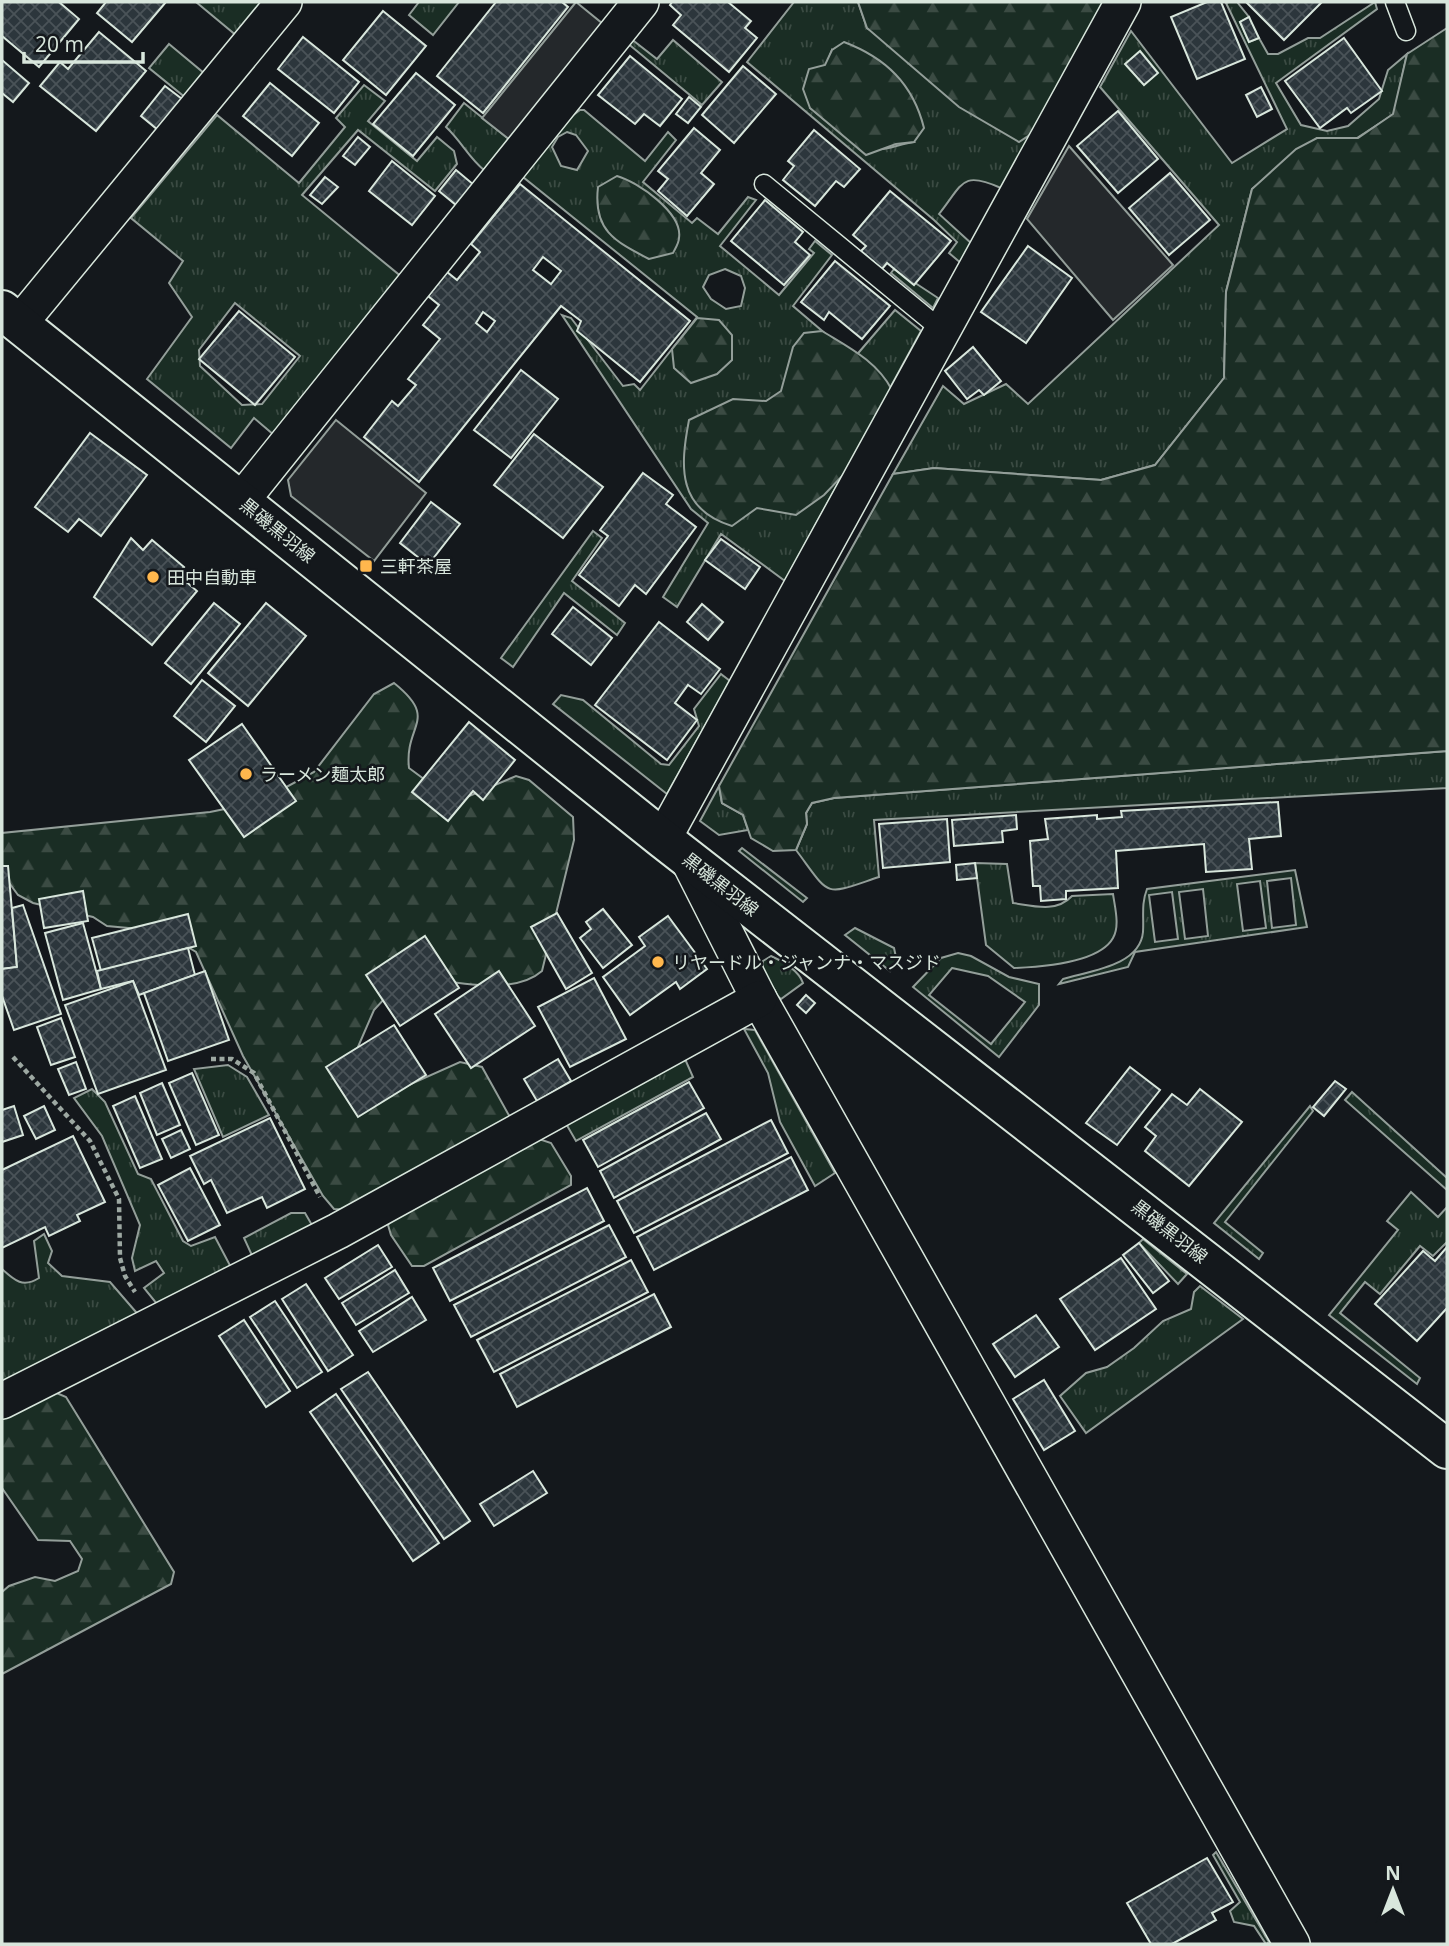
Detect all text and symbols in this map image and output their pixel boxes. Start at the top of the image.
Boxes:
scale bar [24,21,144,65]
text: 20 m [35,30,84,58]
street label: 黒磯黒羽線 [235,492,321,568]
place label: 三軒茶屋 [380,554,452,578]
marker: 三軒茶屋 [358,558,374,574]
place label: 田中自動車 [167,565,257,589]
marker: 田中自動車 [145,569,161,585]
place label: ラーメン麺太郎 [260,762,385,786]
marker: ラーメン麺太郎 [238,766,254,782]
street label: 黒磯黒羽線 [678,847,764,921]
place label: リヤードル・ジャンナ・マスジド [672,950,941,974]
marker: リヤードル・ジャンナ・マスジド [650,954,666,970]
street label: 黒磯黒羽線 [1127,1194,1213,1268]
north arrow [1358,1855,1428,1925]
text: N [1385,1860,1401,1886]

